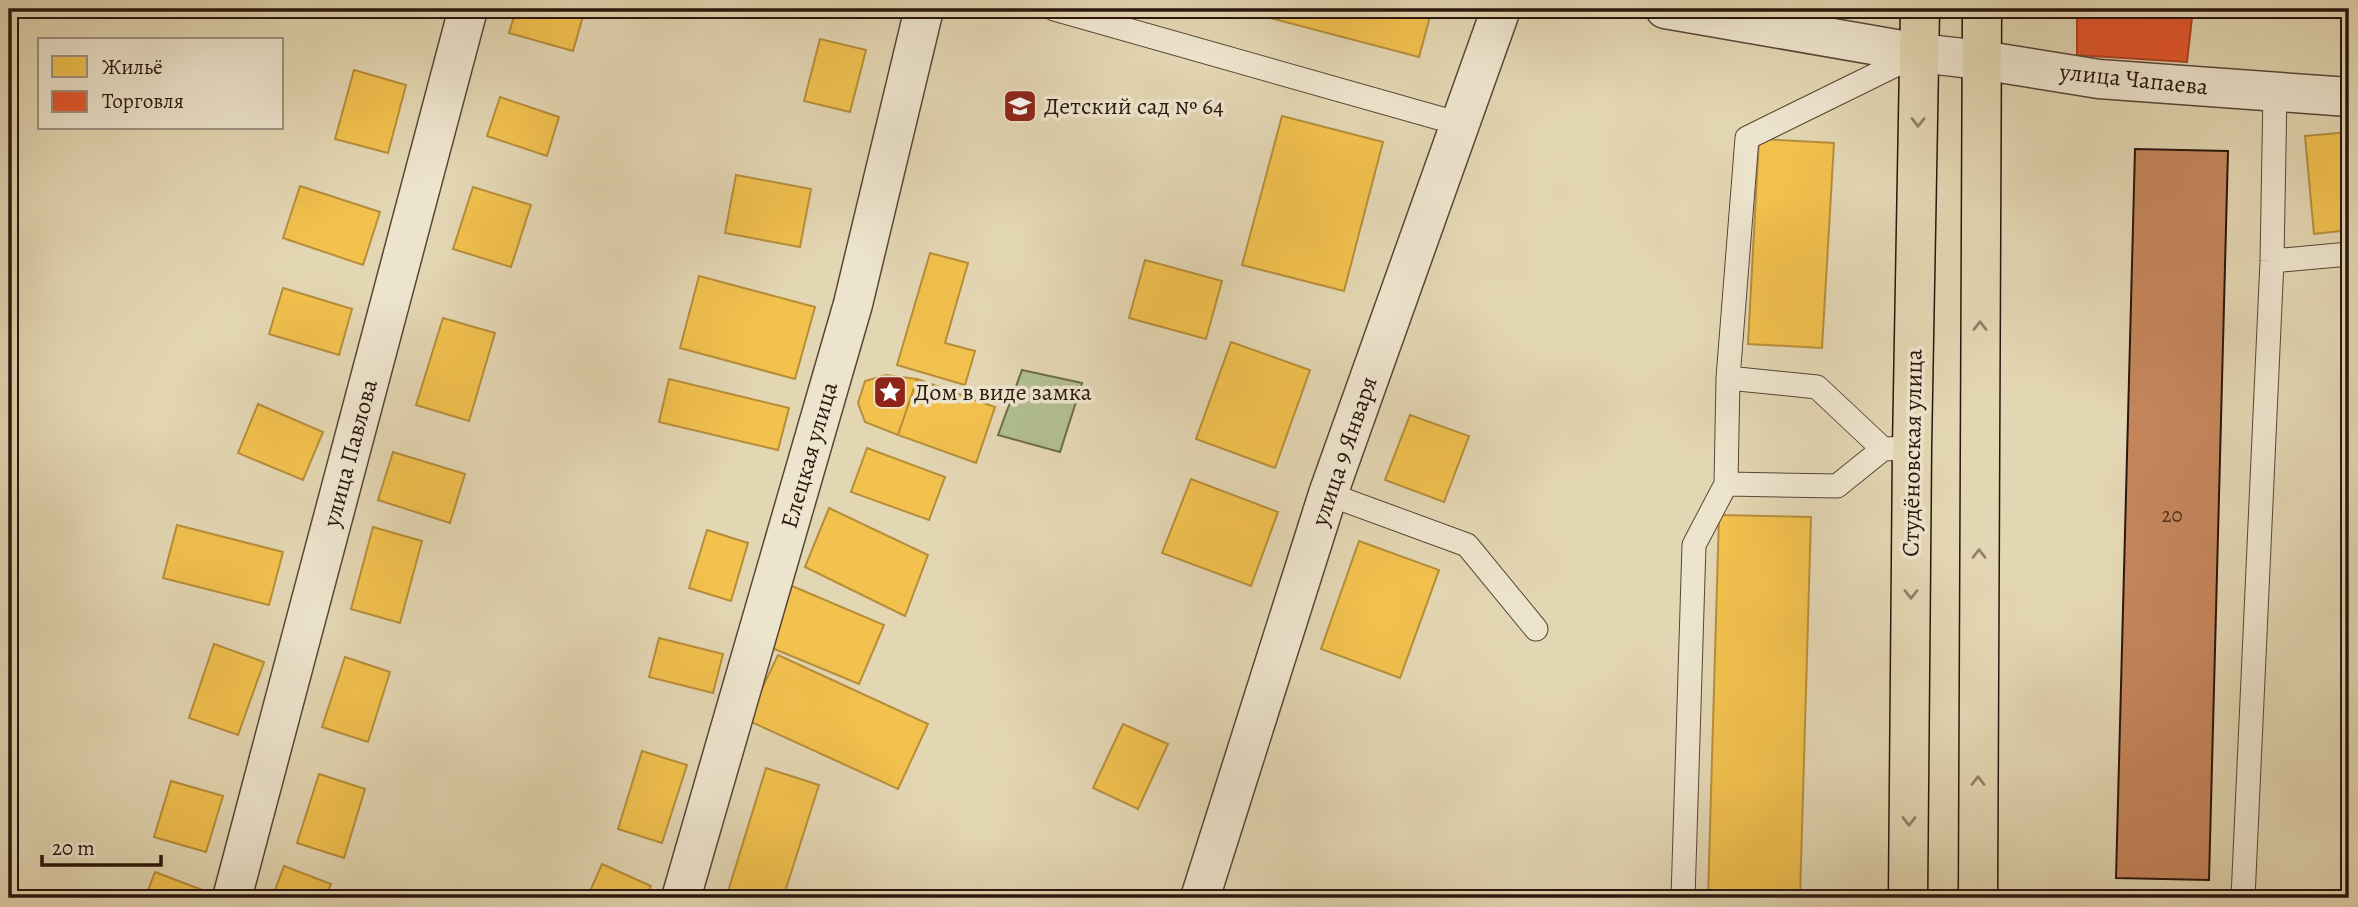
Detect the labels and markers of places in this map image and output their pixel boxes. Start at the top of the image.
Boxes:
school or university icon: Детский сад № 64 [1001,87,1039,125]
place label: Детский сад № 64 [1044,90,1224,122]
place icon: Дом в виде замка [871,373,909,411]
place label: Дом в виде замка [914,376,1092,408]

